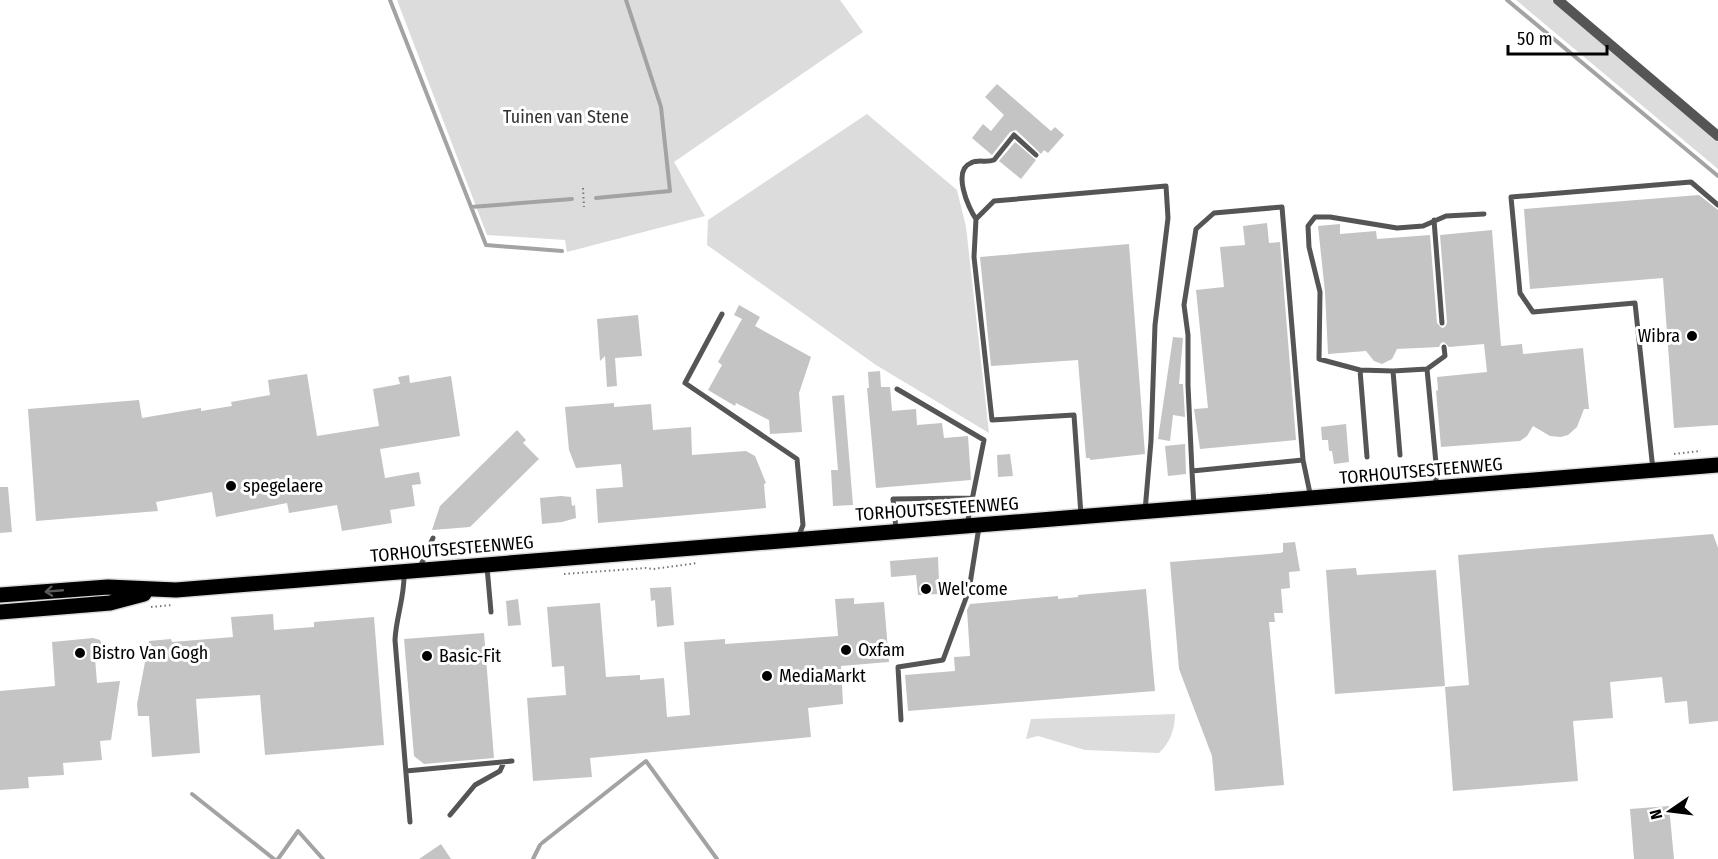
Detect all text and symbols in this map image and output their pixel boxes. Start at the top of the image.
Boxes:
scale bar [1508,18,1607,56]
text: 50 m [1517,28,1553,50]
park label: Tuinen van Stene [503,106,629,128]
place label: Wibra [1638,325,1680,347]
marker: Wibra [1685,329,1699,343]
street label: TORHOUTSESTEENWEG [1339,453,1503,489]
place label: spegelaere [243,475,323,497]
marker: spegelaere [224,479,238,493]
street label: TORHOUTSESTEENWEG [855,492,1019,526]
street label: TORHOUTSESTEENWEG [370,531,534,567]
place label: Wel'come [938,578,1008,600]
marker: Wel'come [919,582,933,596]
one-way arrow [44,586,64,597]
place label: Oxfam [858,639,905,661]
place label: Bistro Van Gogh [92,642,208,664]
marker: Oxfam [839,643,853,657]
place label: Basic-Fit [439,645,501,667]
marker: Bistro Van Gogh [73,646,87,660]
marker: Basic-Fit [420,649,434,663]
place label: MediaMarkt [779,665,866,687]
marker: MediaMarkt [760,669,774,683]
north arrow [1640,781,1700,841]
text: N [1646,808,1666,821]

